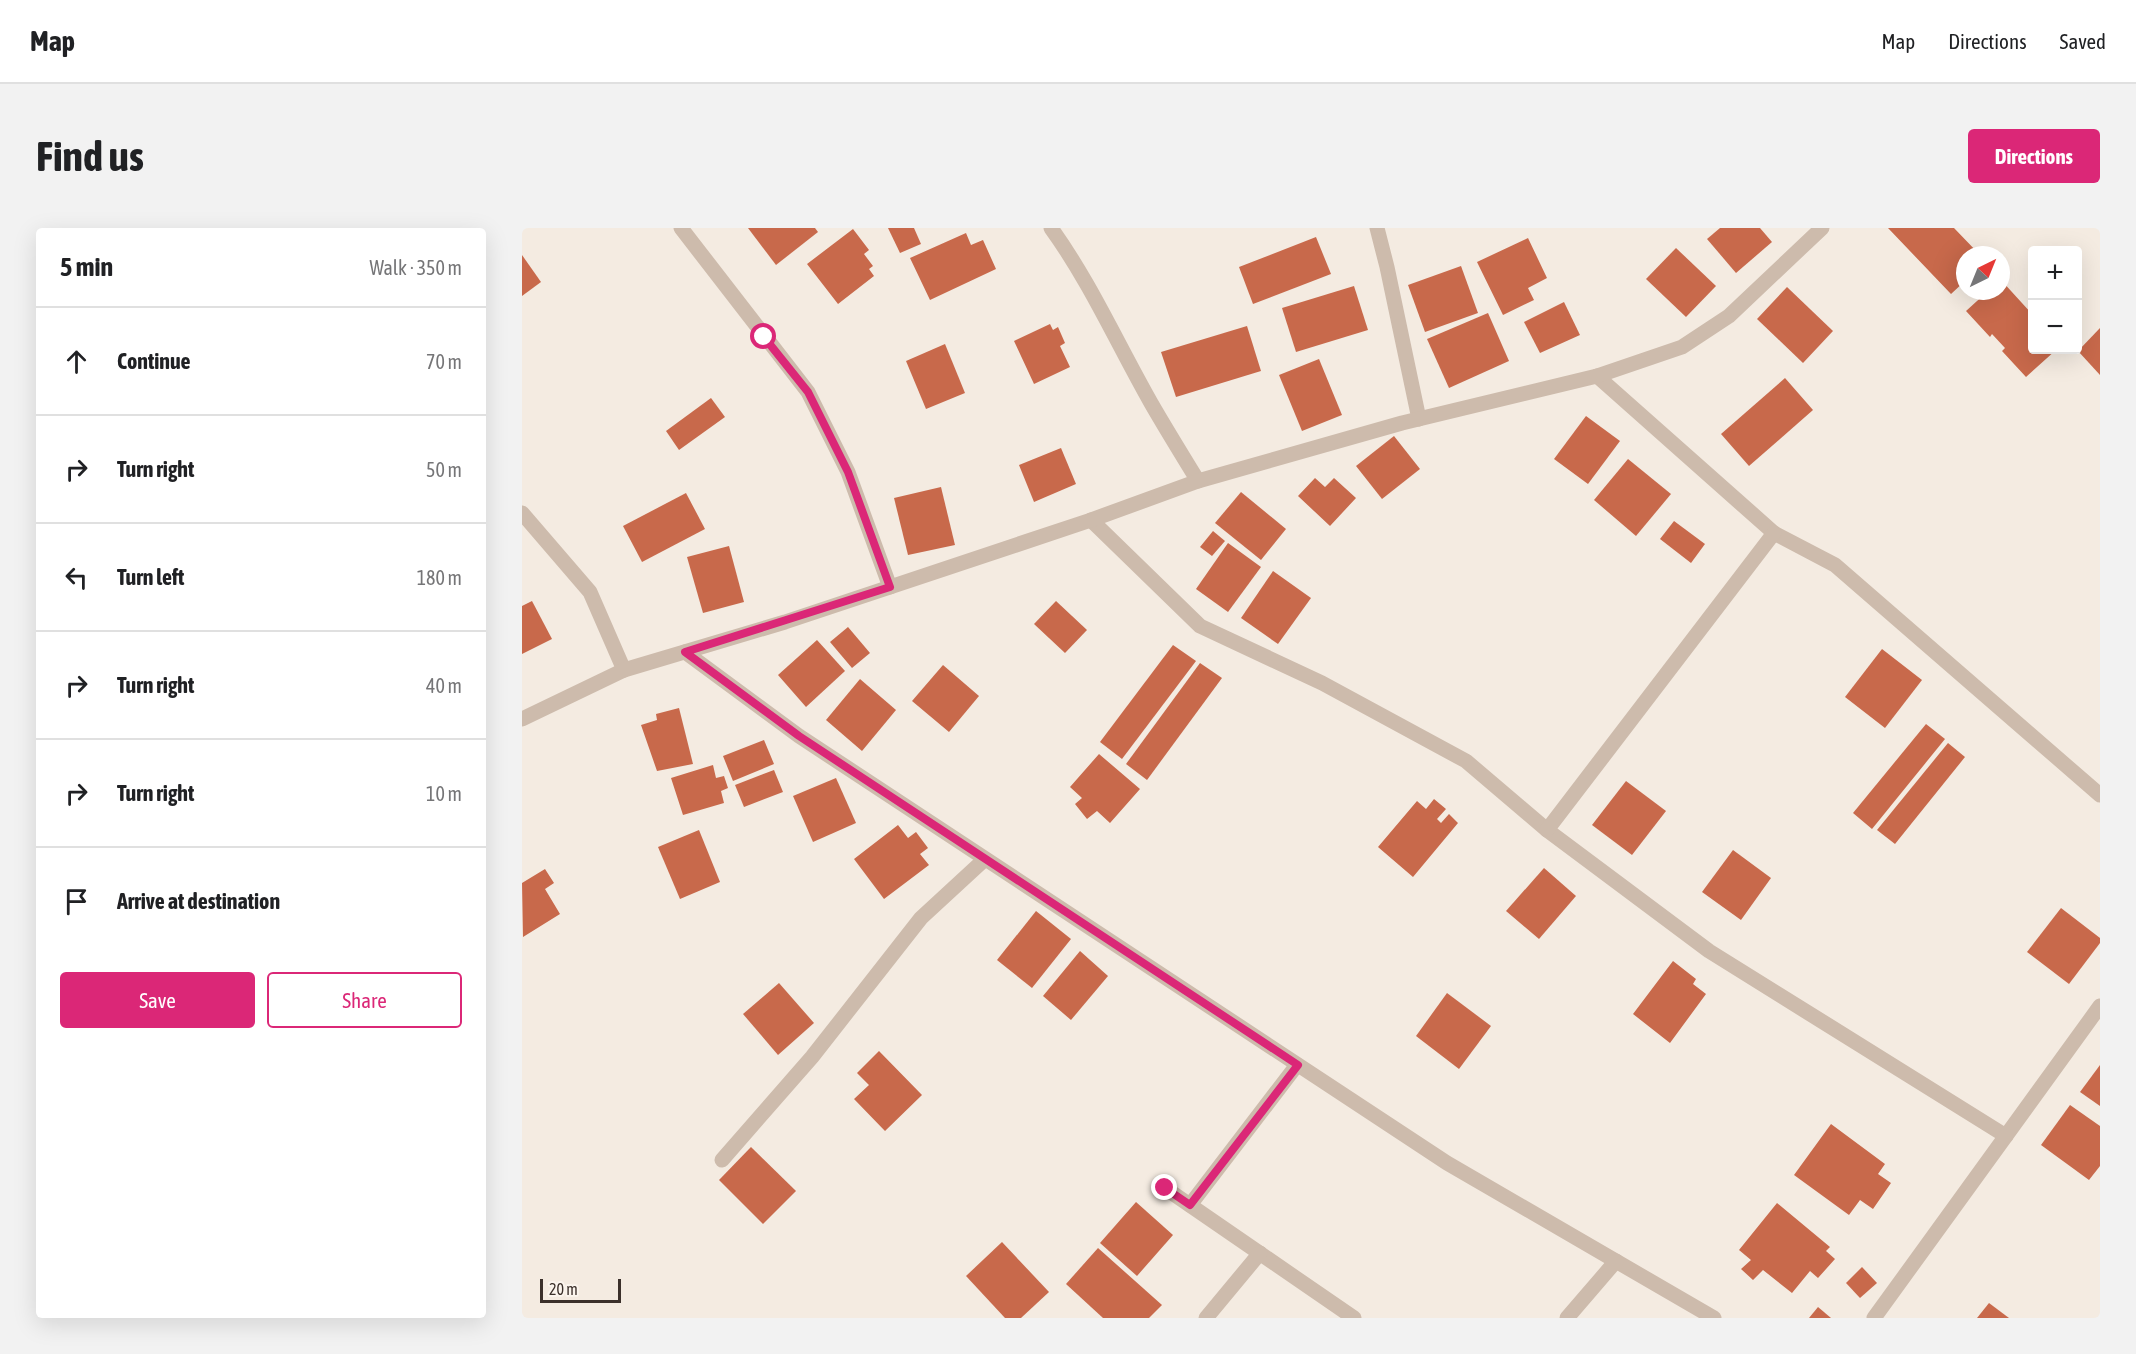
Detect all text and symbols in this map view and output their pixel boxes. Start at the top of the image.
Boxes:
text: Map [30,25,75,57]
text: Map [1881,29,1915,53]
text: Directions [1948,29,2027,53]
text: Saved [2060,29,2106,53]
button: Directions [1968,129,2100,183]
text: Find us [36,132,144,180]
north arrow [1956,246,2010,300]
map controls [2028,246,2082,354]
button: + [2028,246,2082,300]
text: 5 min [60,252,113,282]
text: Walk · 350 m [370,256,462,279]
button: − [2028,300,2082,354]
route start [750,323,776,349]
icon: ahead [60,345,93,378]
text: Continue [117,348,191,374]
text: 70 m [426,350,462,373]
icon: right [60,453,93,486]
text: Turn right [117,456,194,482]
text: 50 m [426,458,462,481]
icon: left [60,561,93,594]
text: Turn left [117,564,184,590]
text: 180 m [417,566,462,589]
icon: right [60,669,93,702]
text: Turn right [117,672,194,698]
text: 40 m [426,674,462,697]
icon: right [60,777,93,810]
text: Turn right [117,780,194,806]
text: 10 m [426,782,462,805]
icon: arrive [60,885,93,918]
text: Arrive at destination [117,888,280,914]
button: Save [60,972,255,1028]
button: Share [267,972,462,1028]
route end [1151,1174,1177,1200]
scale bar [540,1276,621,1304]
text: 20 m [549,1280,578,1298]

